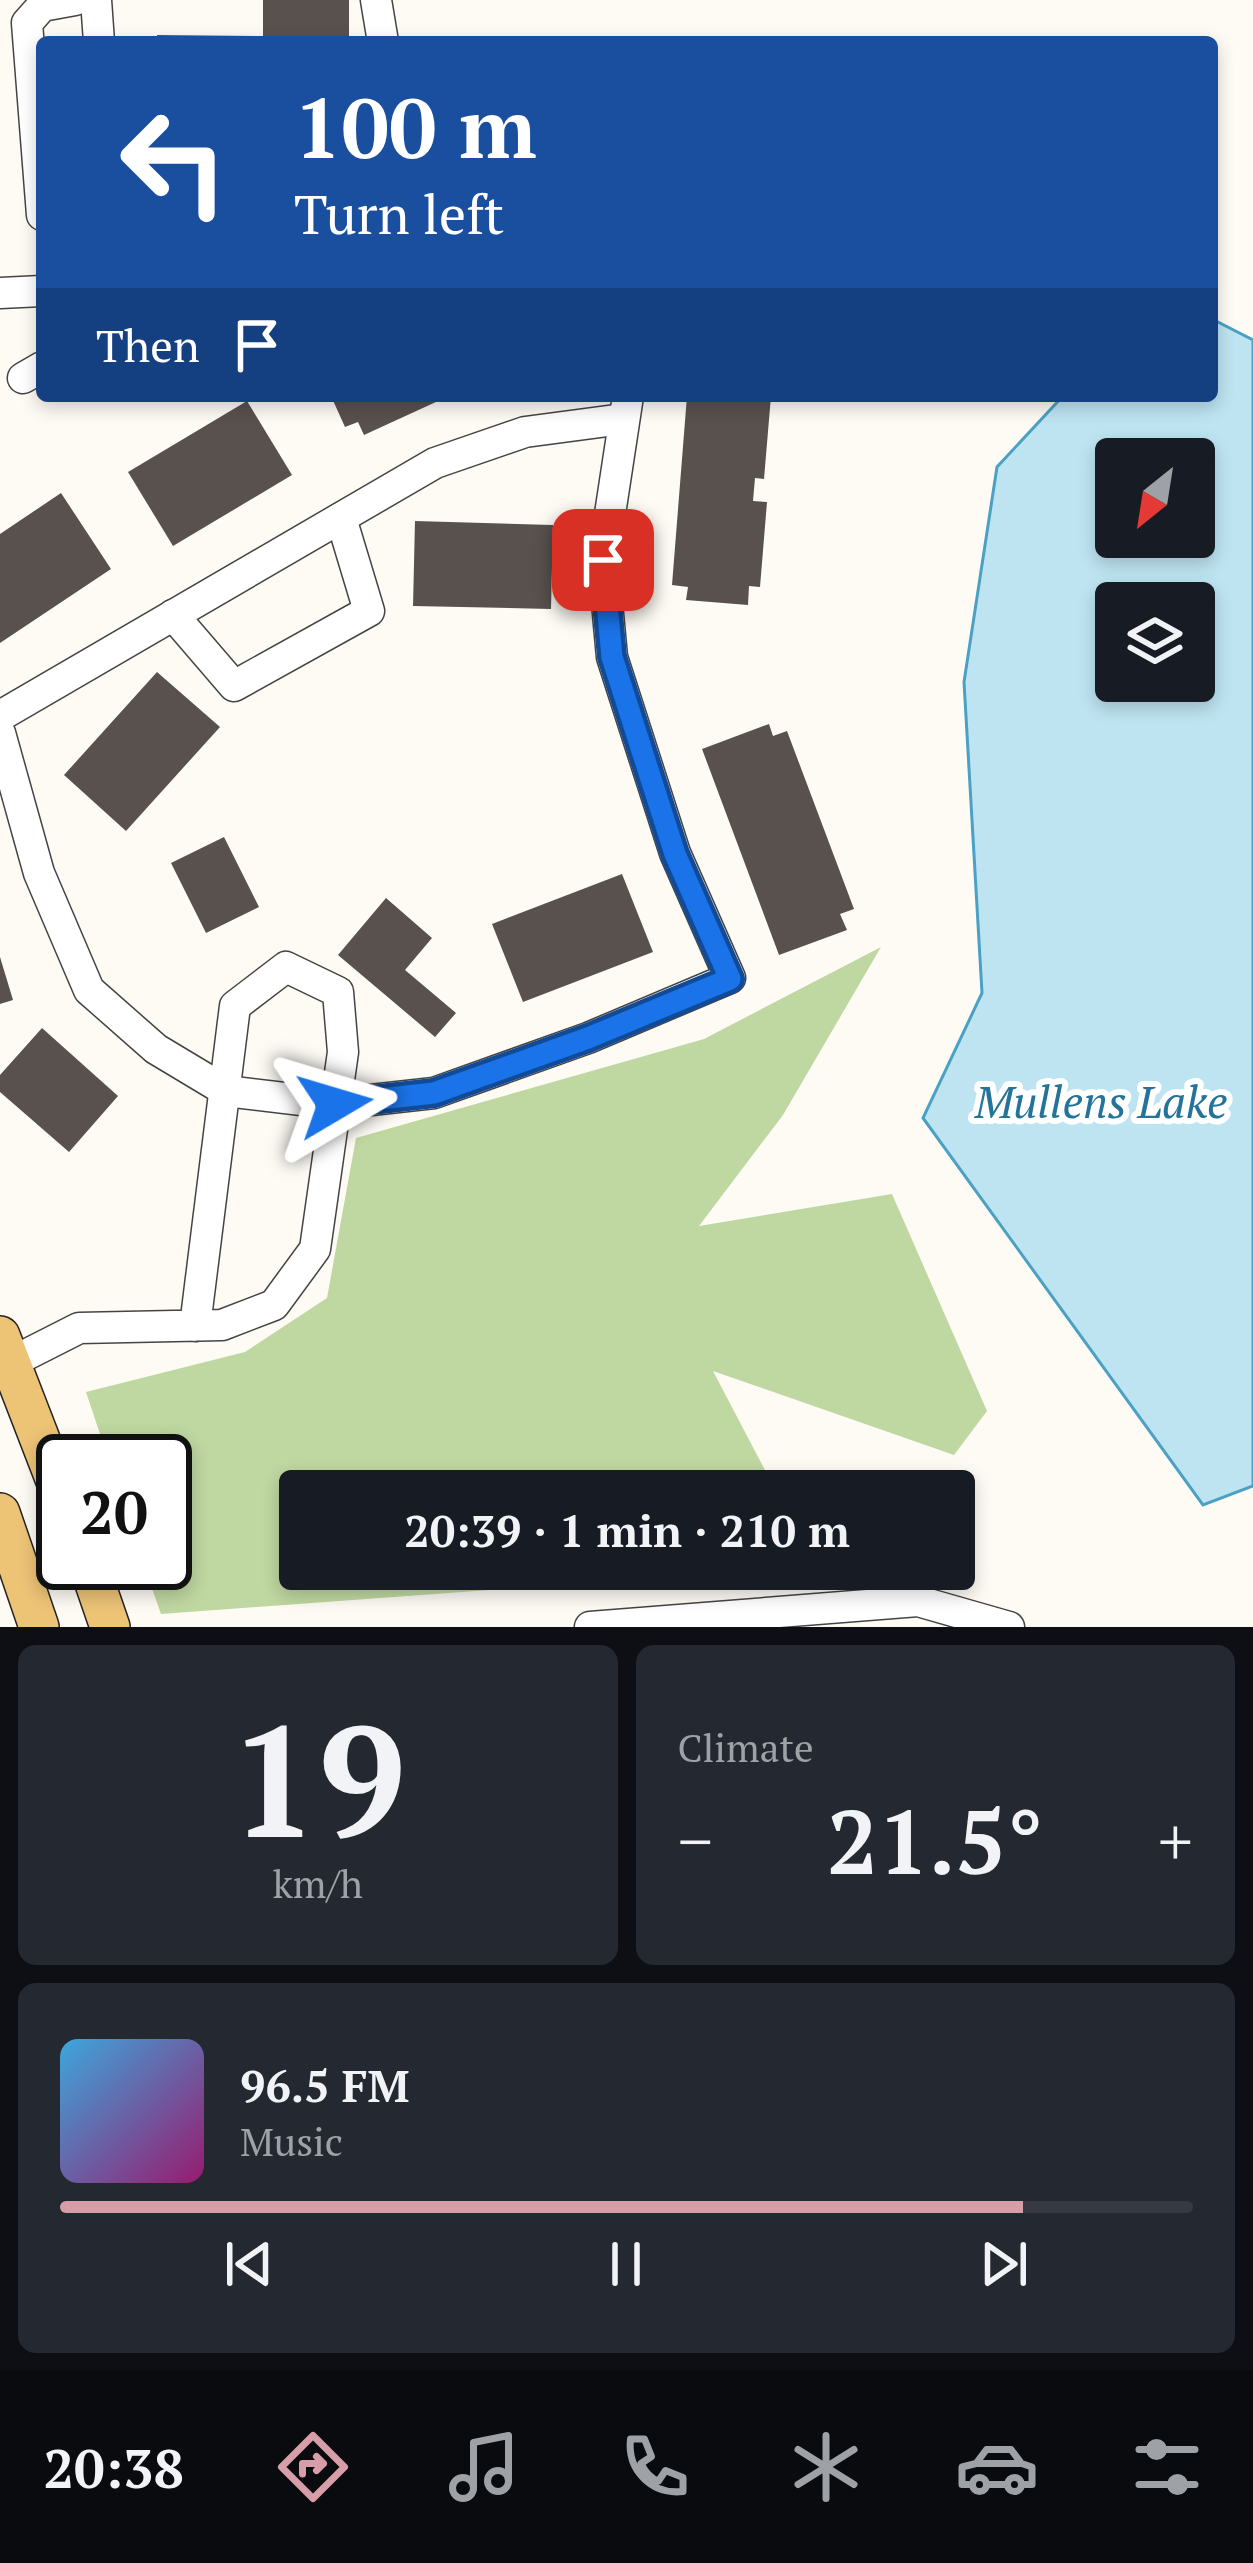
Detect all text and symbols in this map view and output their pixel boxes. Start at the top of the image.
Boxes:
text: 100 m [294,71,537,182]
icon: left [96,84,252,240]
text: Turn left [294,178,504,249]
icon: arrive [224,312,290,378]
text: Then [96,315,200,375]
north arrow [1095,438,1215,558]
map controls [1095,438,1215,702]
pin [552,509,654,611]
icon: arrive [570,527,636,593]
button: layers [1095,582,1215,702]
position arrow [272,1041,398,1167]
water label: Mullens Lake [974,1071,1227,1131]
speed limit sign: 20 [36,1434,192,1590]
text: 20:39 · 1 min · 210 m [404,1500,850,1560]
text: 19 [230,1675,406,1882]
text: Climate [678,1721,814,1773]
text: 21.5° [827,1780,1043,1900]
text: − [678,1796,713,1884]
text: + [1158,1796,1193,1884]
text: km/h [273,1857,363,1909]
text: 96.5 FM [240,2055,409,2115]
text: Music [240,2115,343,2167]
icon: previous [216,2231,282,2297]
icon: pause [593,2231,659,2297]
icon: next [971,2231,1037,2297]
icon: directions [271,2425,355,2509]
icon: music [442,2425,526,2509]
icon: phone [613,2425,697,2509]
icon: climate [784,2425,868,2509]
icon: car [955,2425,1039,2509]
icon: filters [1125,2425,1209,2509]
text: 20:38 [43,2432,184,2503]

